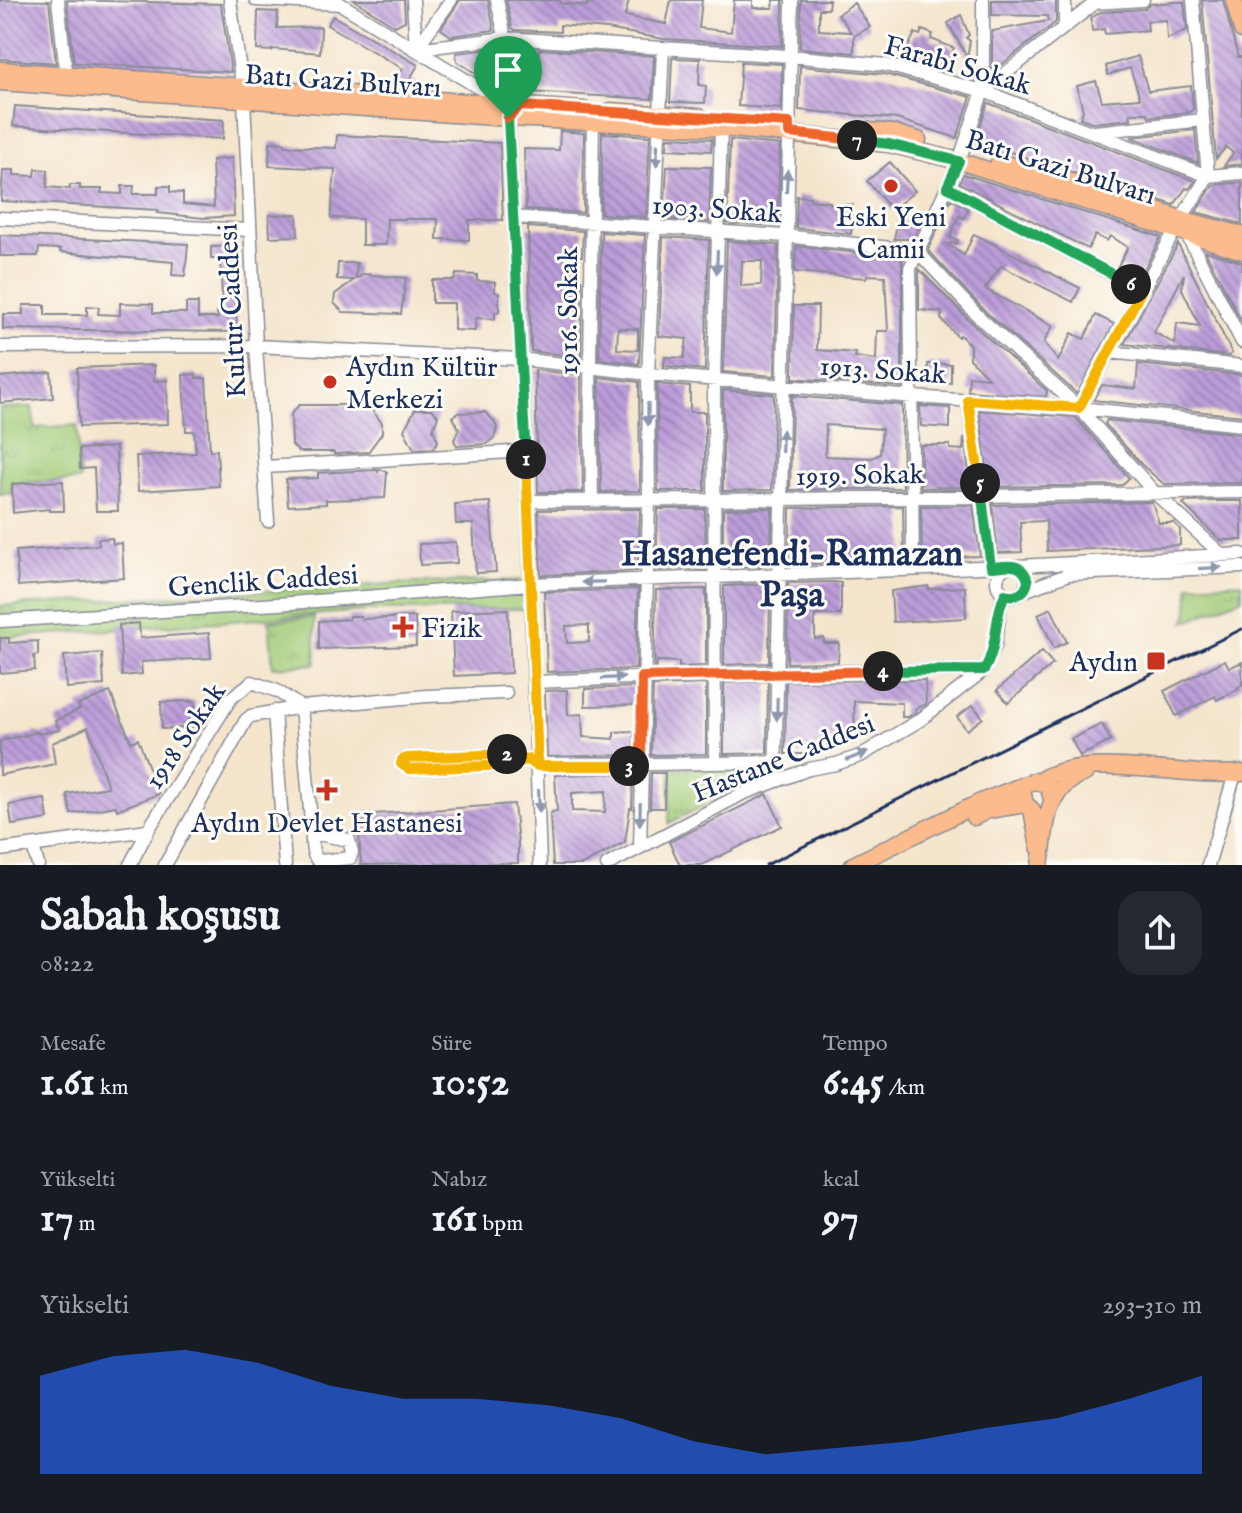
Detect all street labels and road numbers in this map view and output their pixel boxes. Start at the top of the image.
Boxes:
street label: Farabi Sokak [880,29,1036,104]
street label: Batı Gazi Bulvarı [243,58,442,107]
street label: Batı Gazi Bulvarı [961,123,1160,214]
street label: 1903. Sokak [651,188,784,233]
street label: Kultur Caddesi [211,223,256,399]
street label: 1916. Sokak [552,246,587,375]
street label: 1913. Sokak [818,350,948,393]
street label: 1919. Sokak [795,458,926,495]
street label: Genclik Caddesi [167,558,359,607]
street label: 1918 Sokak [138,675,235,797]
street label: Hastane Caddesi [688,707,880,812]

